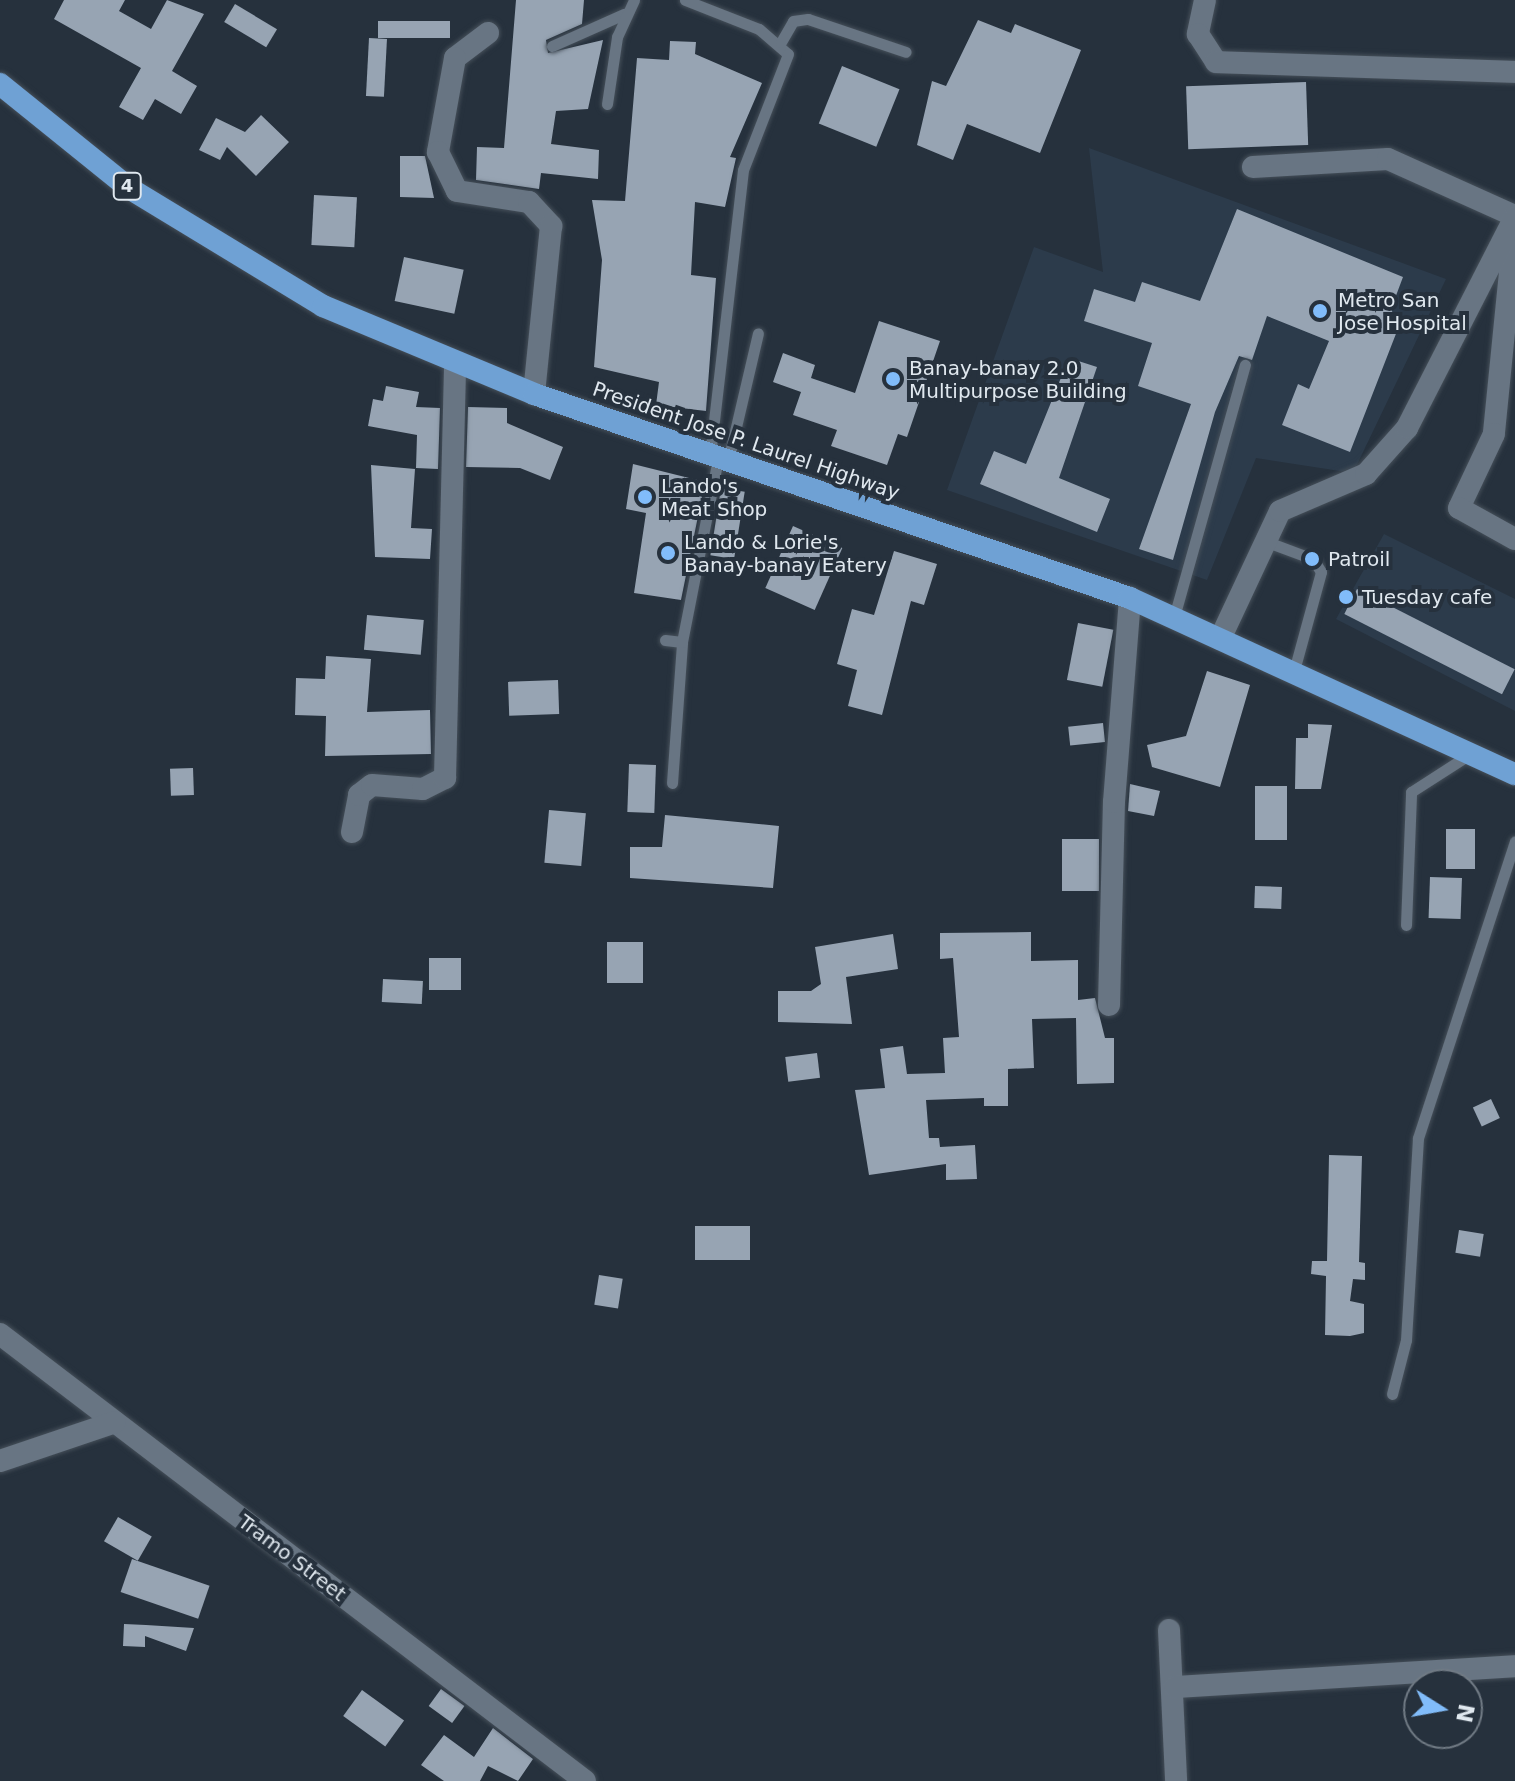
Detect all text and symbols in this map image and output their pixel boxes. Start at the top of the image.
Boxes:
road number: 4 [111,172,143,200]
place label: Metro San Jose Hospital [1338,288,1467,335]
marker: Metro San Jose Hospital [1309,300,1331,322]
place label: Banay-banay 2.0 Multipurpose Building [909,356,1127,403]
marker: Banay-banay 2.0 Multipurpose Building [884,370,902,388]
street label: President Jose P. Laurel Highway [589,377,903,505]
place label: Lando's Meat Shop [661,474,767,521]
marker: Lando's Meat Shop [636,488,654,506]
place label: Lando & Lorie's Banay-banay Eatery [684,530,887,577]
marker: Lando & Lorie's Banay-banay Eatery [659,544,677,562]
place label: Patroil [1328,547,1390,571]
marker: Patroil [1303,550,1321,568]
place label: Tuesday cafe [1362,585,1492,609]
marker: Tuesday cafe [1337,588,1355,606]
street label: Tramo Street [233,1510,351,1606]
north arrow [1403,1669,1483,1749]
text: N [1451,1702,1479,1725]

